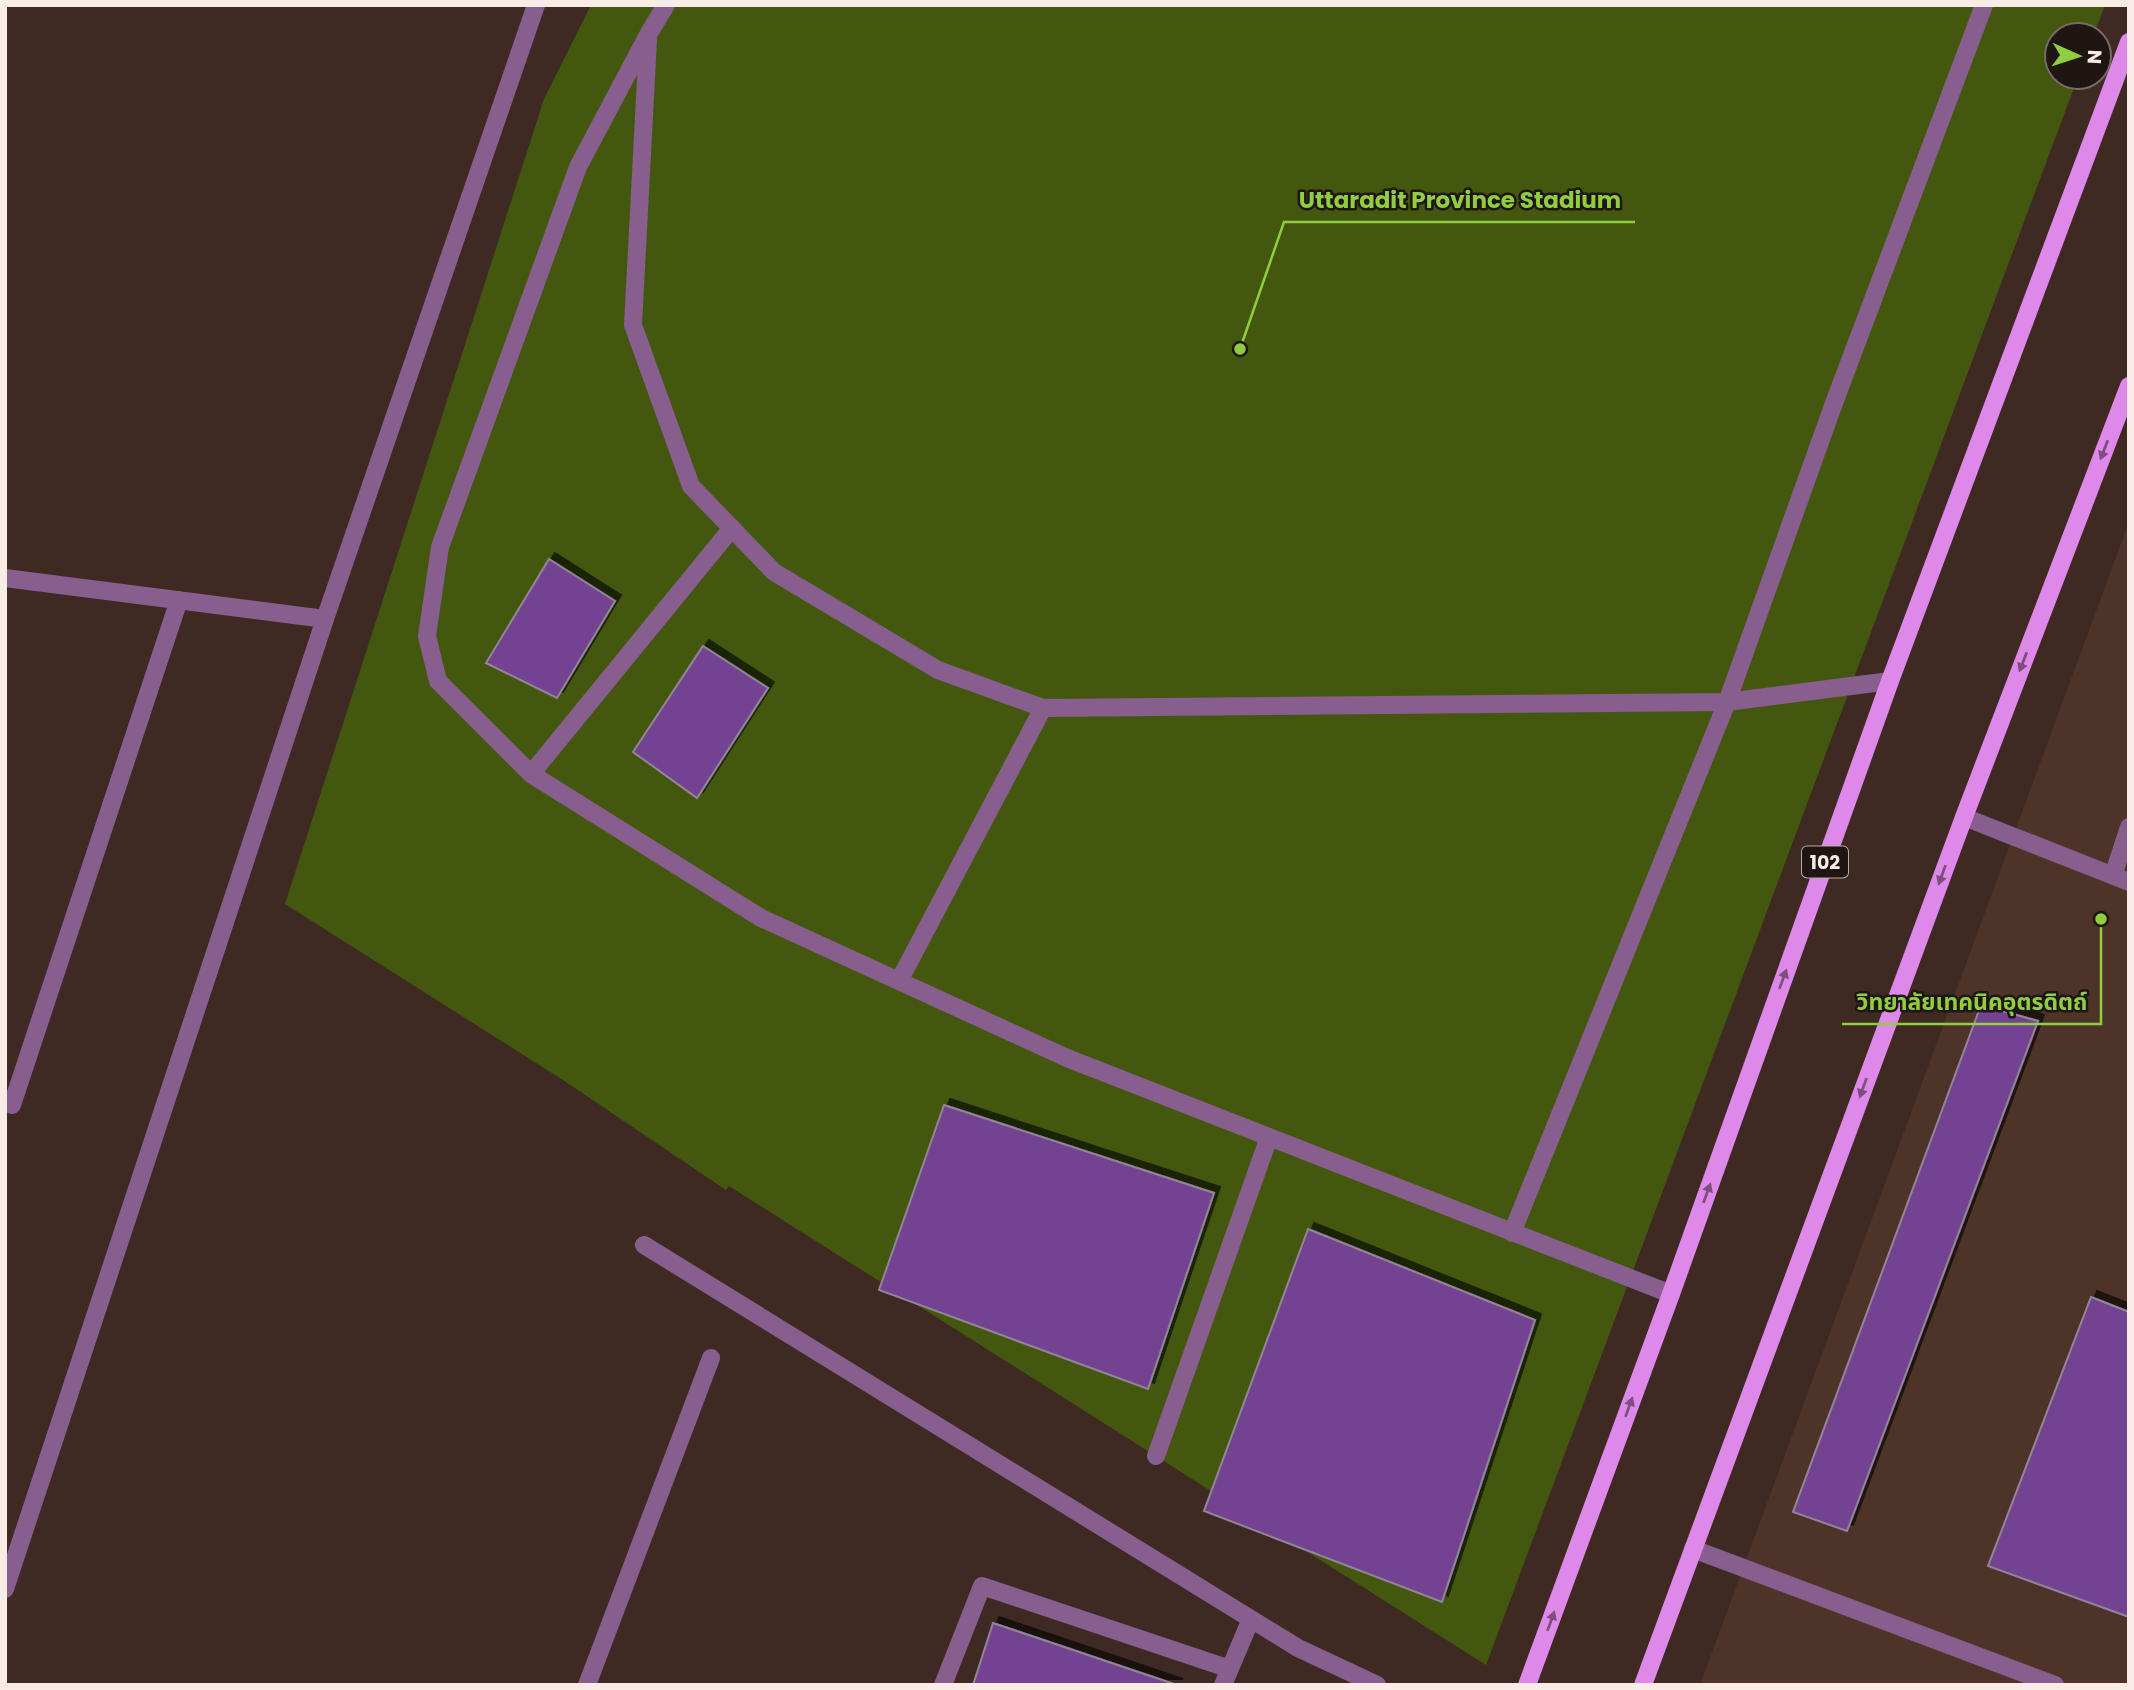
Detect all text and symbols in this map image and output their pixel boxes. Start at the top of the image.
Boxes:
north arrow [2043,21,2113,91]
text: N [2081,49,2108,65]
callout: Uttaradit Province Stadium [1284,178,1635,222]
text: Uttaradit Province Stadium [1299,184,1621,216]
one-way arrow [2099,439,2110,460]
one-way arrow [2017,652,2028,673]
road number: 102 [1802,846,1848,877]
one-way arrow [1937,864,1948,885]
one-way arrow [1778,969,1789,990]
callout: วิทยาลัยเทคนิคอุตรดิตถ์ [1842,980,2101,1024]
text: วิทยาลัยเทคนิคอุตรดิตถ์ [1856,986,2087,1018]
one-way arrow [1858,1078,1869,1099]
one-way arrow [1702,1183,1713,1204]
one-way arrow [1624,1397,1635,1418]
one-way arrow [1545,1610,1556,1631]

